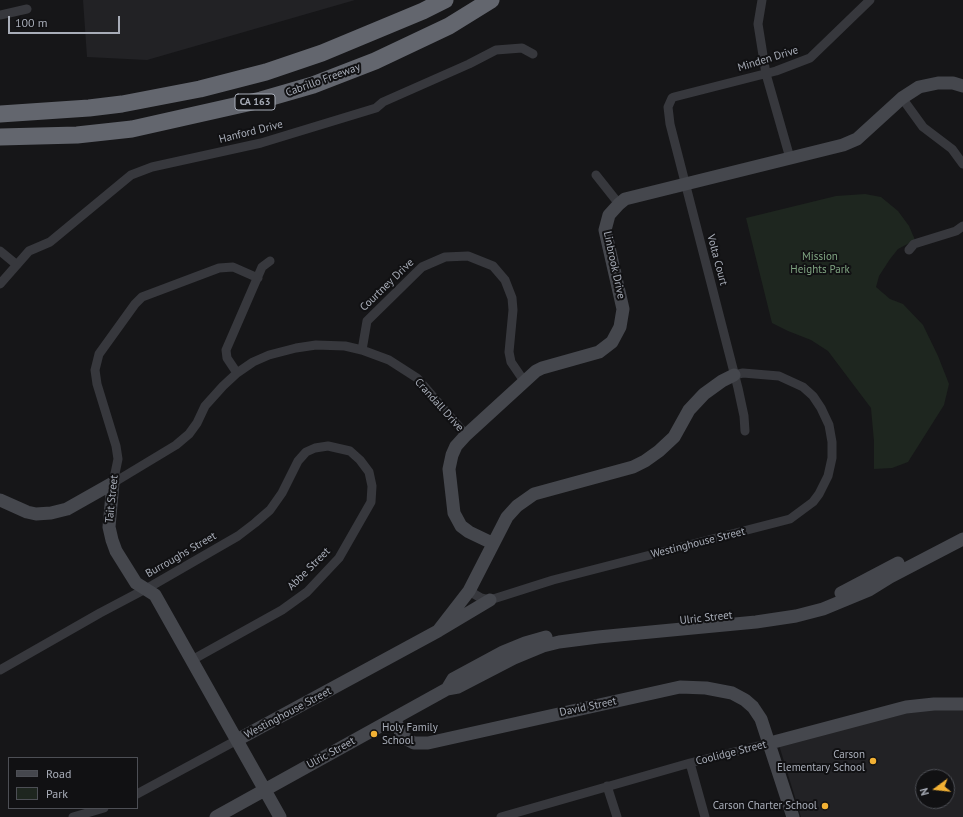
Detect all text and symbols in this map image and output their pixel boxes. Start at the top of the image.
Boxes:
scale bar [10,8,122,34]
text: 100 m [15,15,48,30]
street label: Minden Drive [736,44,800,74]
street label: Cabrillo Freeway [284,60,362,100]
road number: CA 163 [235,94,275,110]
street label: Hanford Drive [218,118,284,146]
street label: Linbrook Drive [600,230,628,300]
street label: Volta Court [704,233,730,287]
park label: Mission Heights Park [790,250,850,276]
street label: Courtney Drive [357,256,417,314]
street label: Crandall Drive [412,376,466,434]
street label: Tait Street [103,474,121,524]
street label: Westinghouse Street [650,525,746,561]
street label: Burroughs Street [143,529,219,581]
street label: Abbe Street [285,545,333,593]
street label: Ulric Street [679,609,733,627]
street label: Westinghouse Street [242,685,334,741]
street label: David Street [558,695,618,719]
place label: Holy Family School [382,721,438,747]
marker: Holy Family School [369,729,379,739]
street label: Ulric Street [305,734,357,772]
street label: Coolidge Street [694,738,768,768]
place label: Carson Elementary School [777,748,865,774]
marker: Carson Elementary School [868,756,878,766]
legend [8,757,138,809]
text: Road [46,766,71,781]
north arrow [915,769,955,809]
text: Park [46,786,68,801]
text: N [917,787,932,797]
place label: Carson Charter School [713,799,817,813]
marker: Carson Charter School [820,801,830,811]

